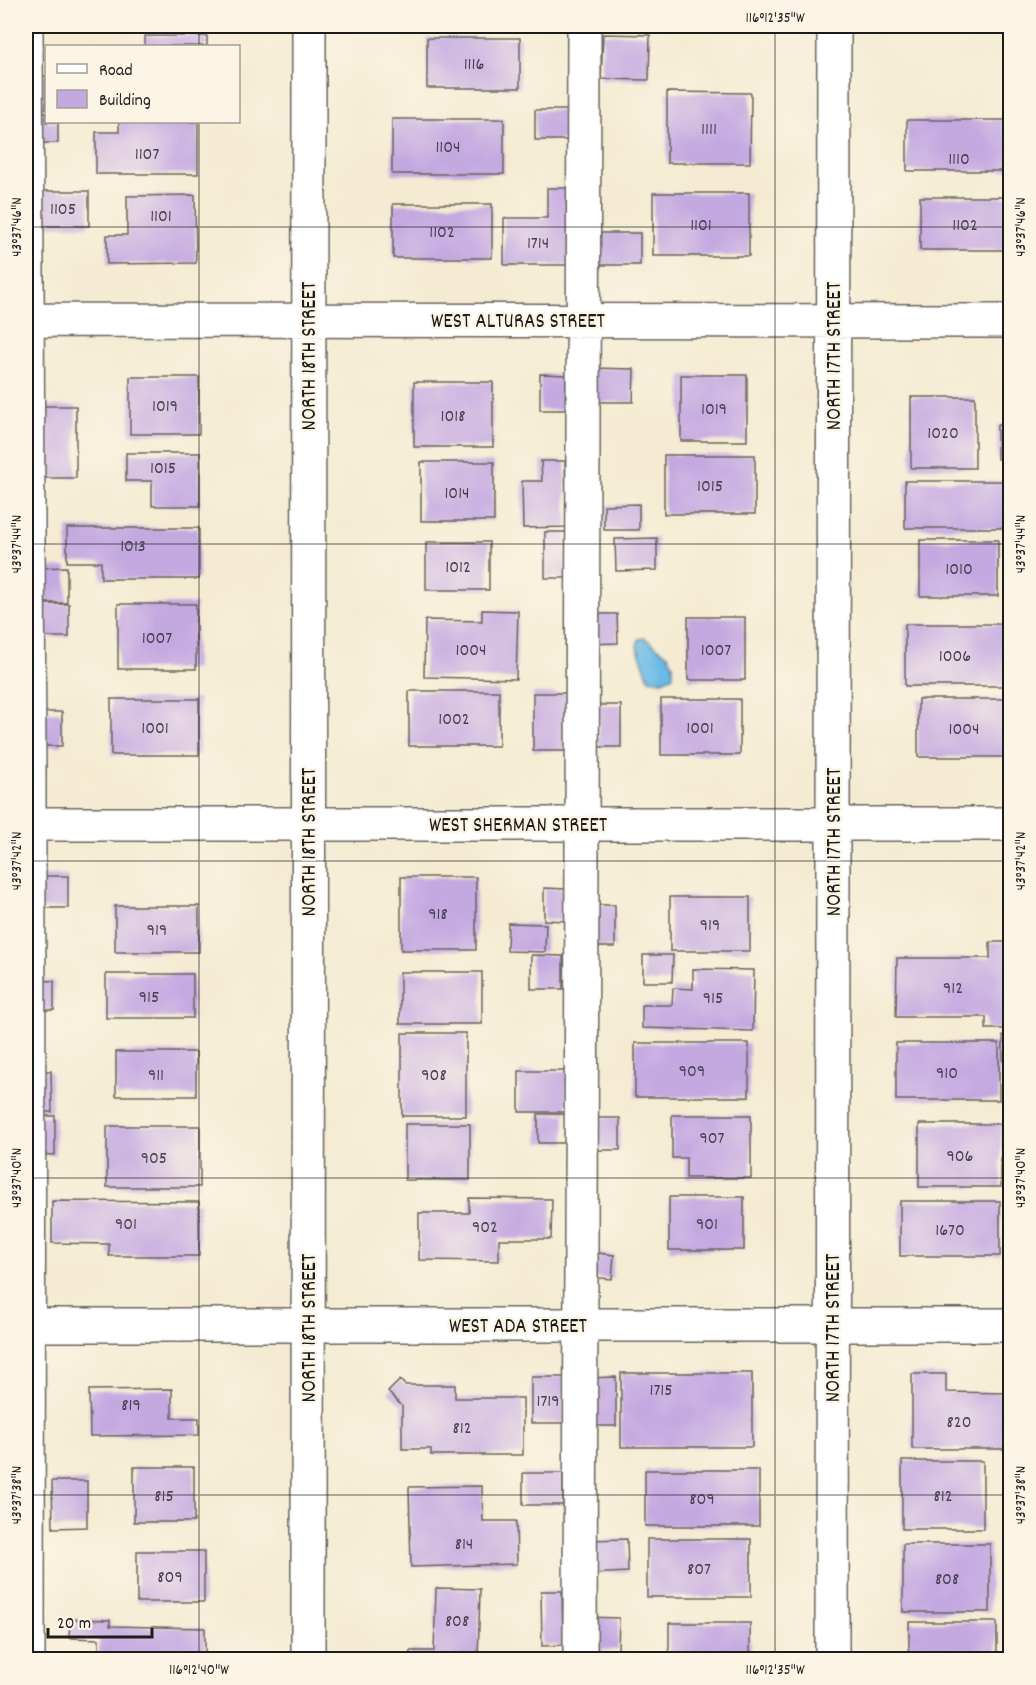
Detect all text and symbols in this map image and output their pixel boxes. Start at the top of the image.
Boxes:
text: 116°12'35"W [745,8,805,30]
legend [45,45,240,123]
house number: 1116 [464,53,484,78]
text: Road [99,59,133,84]
text: Building [99,89,151,114]
house number: 1111 [701,118,717,143]
house number: 1104 [435,136,461,161]
house number: 1107 [135,143,159,168]
house number: 1110 [948,148,970,173]
text: 43°37'46"N [7,197,29,257]
text: 43°37'46"N [1011,197,1033,257]
house number: 1105 [50,198,76,223]
house number: 1101 [150,205,172,230]
house number: 1101 [690,214,712,239]
house number: 1102 [952,214,978,239]
house number: 1102 [429,221,455,246]
house number: 1714 [527,232,549,257]
street label: NORTH 18TH STREET [296,281,326,430]
street label: NORTH 17TH STREET [821,281,851,430]
street label: WEST ALTURAS STREET [431,308,605,338]
house number: 1019 [152,395,178,420]
house number: 1019 [701,398,727,423]
house number: 1018 [441,405,465,430]
house number: 1020 [927,422,959,447]
house number: 1015 [150,457,176,482]
house number: 1015 [697,475,723,500]
house number: 1014 [444,482,470,507]
text: 43°37'44"N [7,515,29,573]
text: 43°37'44"N [1011,515,1033,573]
house number: 1013 [120,535,146,560]
house number: 1012 [445,556,471,581]
house number: 1010 [945,558,973,583]
house number: 1007 [142,627,172,652]
house number: 1004 [455,639,487,664]
house number: 1007 [701,639,731,664]
house number: 1006 [939,645,971,670]
house number: 1002 [438,708,470,733]
house number: 1001 [141,717,169,742]
house number: 1001 [686,717,714,742]
house number: 1004 [948,718,980,743]
street label: NORTH 18TH STREET [296,767,326,916]
street label: NORTH 17TH STREET [821,767,851,916]
street label: WEST SHERMAN STREET [429,812,608,842]
text: 43°37'42"N [7,832,29,890]
text: 43°37'42"N [1011,832,1033,890]
house number: 918 [428,903,448,928]
house number: 919 [700,914,720,939]
house number: 919 [147,919,167,944]
house number: 912 [943,977,963,1002]
house number: 915 [139,986,159,1011]
house number: 915 [703,987,723,1012]
house number: 909 [679,1060,705,1085]
house number: 910 [936,1062,958,1087]
house number: 911 [148,1064,164,1089]
house number: 908 [421,1064,447,1089]
house number: 907 [700,1127,725,1152]
house number: 906 [947,1145,973,1170]
house number: 905 [141,1147,167,1172]
text: 43°37'40"N [7,1148,29,1208]
text: 43°37'40"N [1011,1148,1033,1208]
house number: 901 [115,1213,137,1238]
house number: 901 [696,1213,718,1238]
house number: 902 [472,1216,498,1241]
house number: 1670 [935,1219,965,1244]
street label: NORTH 18TH STREET [296,1253,326,1402]
street label: NORTH 17TH STREET [820,1253,850,1402]
street label: WEST ADA STREET [449,1313,588,1343]
house number: 1715 [649,1379,673,1404]
house number: 1719 [536,1390,560,1415]
house number: 819 [121,1394,141,1419]
house number: 820 [947,1411,971,1436]
house number: 812 [452,1417,472,1442]
text: 43°37'38"N [7,1466,29,1524]
text: 43°37'38"N [1011,1466,1033,1524]
house number: 815 [154,1485,174,1510]
house number: 812 [933,1485,953,1510]
house number: 809 [689,1488,715,1513]
house number: 814 [455,1533,473,1558]
house number: 807 [687,1558,711,1583]
house number: 809 [157,1566,183,1591]
house number: 808 [935,1568,959,1593]
scale bar [48,1601,152,1639]
house number: 808 [445,1610,469,1635]
text: 20 m [57,1612,91,1637]
text: 116°12'40"W [169,1660,229,1682]
text: 116°12'35"W [745,1660,805,1682]

